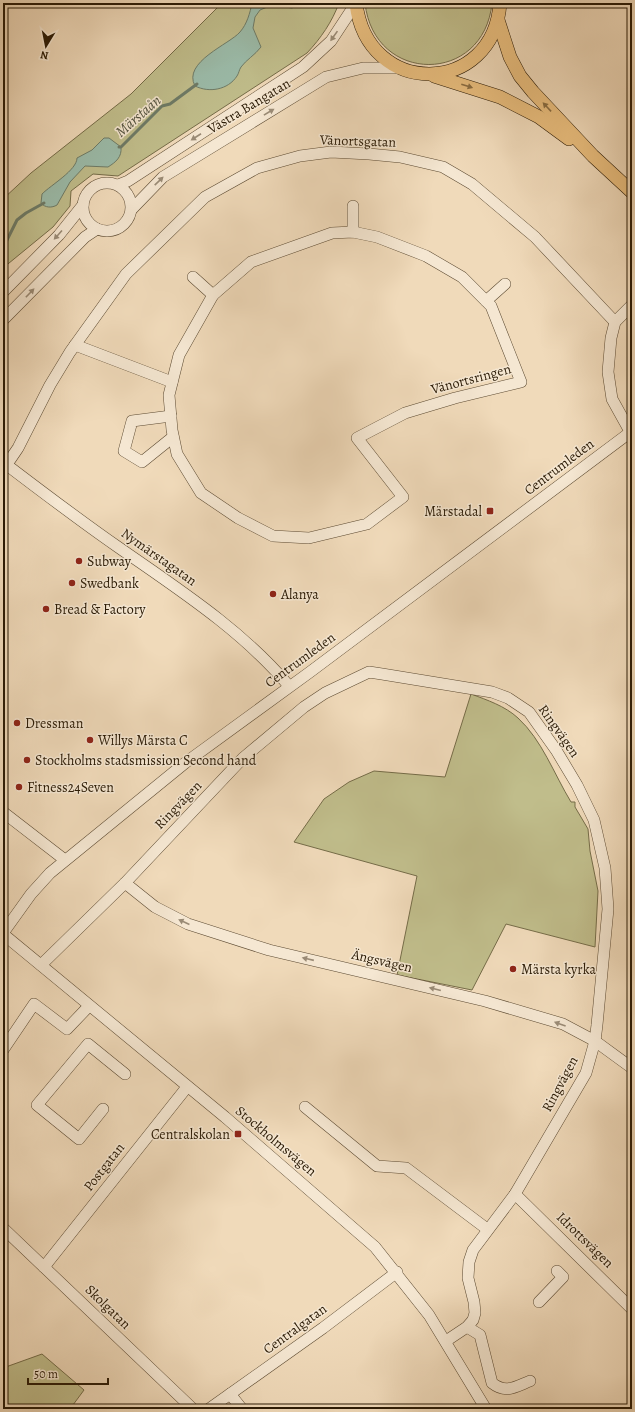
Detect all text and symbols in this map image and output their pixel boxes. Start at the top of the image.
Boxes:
north arrow [26,26,66,66]
one-way arrow [330,30,338,41]
text: N [39,47,50,63]
street label: Västra Bangatan [203,74,294,139]
one-way arrow [461,83,473,89]
water label: Märstaån [111,91,165,141]
one-way arrow [542,102,552,112]
one-way arrow [264,108,274,116]
street label: Vänortsgatan [319,130,397,152]
one-way arrow [191,133,202,140]
one-way arrow [154,176,164,186]
one-way arrow [54,230,63,241]
one-way arrow [25,288,35,298]
street label: Vänortsringen [428,359,513,399]
street label: Centrumleden [520,434,598,500]
place label: Märstadal [424,502,483,521]
marker: Märstadal [485,506,495,516]
street label: Nymärstagatan [117,524,201,590]
place label: Subway [87,552,132,571]
marker: Subway [74,556,84,566]
place label: Swedbank [80,574,139,593]
marker: Swedbank [67,578,77,588]
place label: Alanya [280,585,319,604]
marker: Alanya [268,589,278,599]
place label: Bread & Factory [54,600,146,619]
marker: Bread & Factory [41,604,51,614]
street label: Centrumleden [261,628,339,692]
street label: Ringvägen [534,701,584,762]
place label: Dressman [25,714,84,733]
marker: Dressman [12,718,22,728]
place label: Willys Märsta C [97,731,188,750]
marker: Willys Märsta C [85,735,95,745]
place label: Stockholms stadsmission Second hand [35,751,257,770]
marker: Stockholms stadsmission Second hand [22,755,32,765]
street label: Ringvägen [150,776,206,833]
place label: Fitness24Seven [27,778,114,797]
marker: Fitness24Seven [14,782,24,792]
one-way arrow [178,919,190,925]
street label: Ängsvägen [349,945,415,977]
one-way arrow [302,955,315,961]
place label: Märsta kyrka [521,960,596,979]
marker: Märsta kyrka [508,964,518,974]
one-way arrow [429,985,441,991]
one-way arrow [554,1020,566,1026]
street label: Ringvägen [537,1053,583,1115]
street label: Stockholmsvägen [231,1101,321,1181]
place label: Centralskolan [151,1125,230,1144]
marker: Centralskolan [233,1129,243,1139]
street label: Postgatan [79,1139,129,1195]
street label: Idrottsvägen [552,1208,618,1272]
street label: Skolgatan [81,1281,135,1334]
street label: Centralgatan [259,1299,331,1359]
scale bar [28,1360,108,1386]
text: 50 m [34,1366,58,1382]

